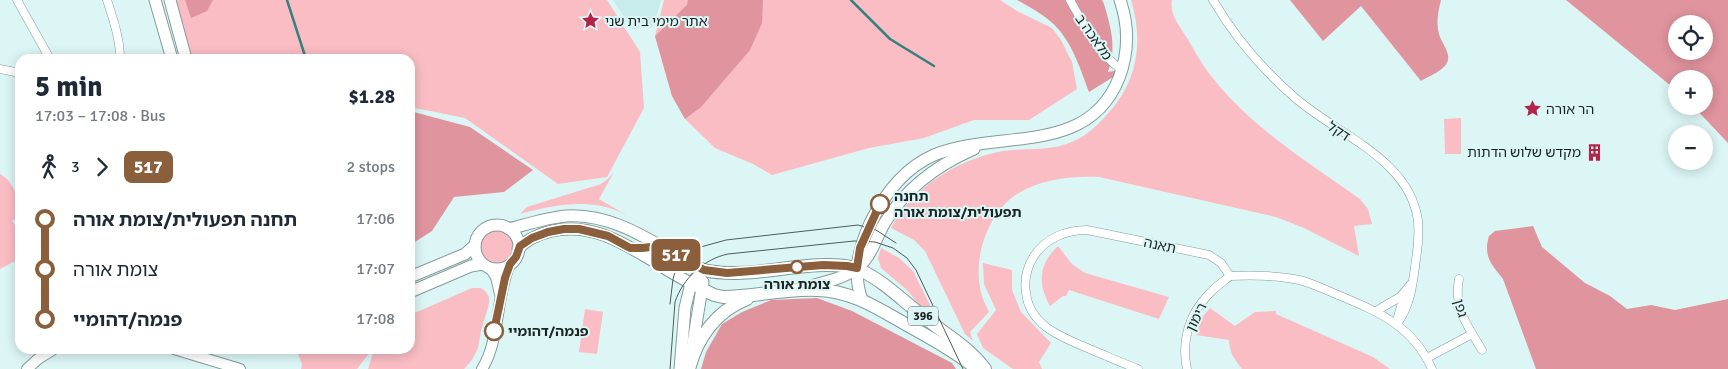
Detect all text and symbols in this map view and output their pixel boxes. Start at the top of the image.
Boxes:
place icon: אתר מימי בית שני [581,11,601,31]
street label: מלאכה ב [1072,11,1116,64]
place label: אתר מימי בית שני [605,13,708,30]
map controls [1668,15,1713,170]
button: locate [1668,15,1713,60]
text: 5 min [35,70,103,104]
button: + [1668,70,1713,115]
text: $1.28 [349,85,395,109]
place icon: הר אורה [1522,99,1542,119]
place label: הר אורה [1546,101,1594,118]
text: 17:03 – 17:08 · Bus [35,106,166,126]
street label: דקל [1324,118,1354,145]
button: − [1668,125,1713,170]
building icon: מקדש שלוש הדתות [1585,142,1605,162]
place label: מקדש שלוש הדתות [1467,144,1581,161]
icon: walk [35,153,63,181]
icon: forward [88,153,116,181]
text: 517 [134,156,163,178]
text: 3 [71,157,80,177]
text: 2 stops [347,157,395,177]
place label: תחנה תפעולית/צומת אורה [894,188,1022,221]
marker: תחנה תפעולית/צומת אורה [870,194,890,214]
text: תחנה תפעולית/צומת אורה [73,208,297,232]
text: 17:06 [356,209,395,229]
street label: תאנה [1142,234,1178,257]
line badge: 517 [647,239,705,271]
text: 517 [661,244,691,266]
text: צומת אורה [73,258,158,282]
text: 17:07 [356,259,395,279]
marker: צומת אורה [790,260,804,274]
place label: צומת אורה [764,276,830,293]
street label: גפן [1450,297,1471,319]
street label: רימון [1182,300,1211,334]
road number: 396 [908,306,938,326]
text: פנמה/דהומיי [73,308,182,332]
text: 17:08 [356,309,395,329]
marker: פנמה/דהומיי [484,321,504,341]
place label: פנמה/דהומיי [508,323,589,340]

